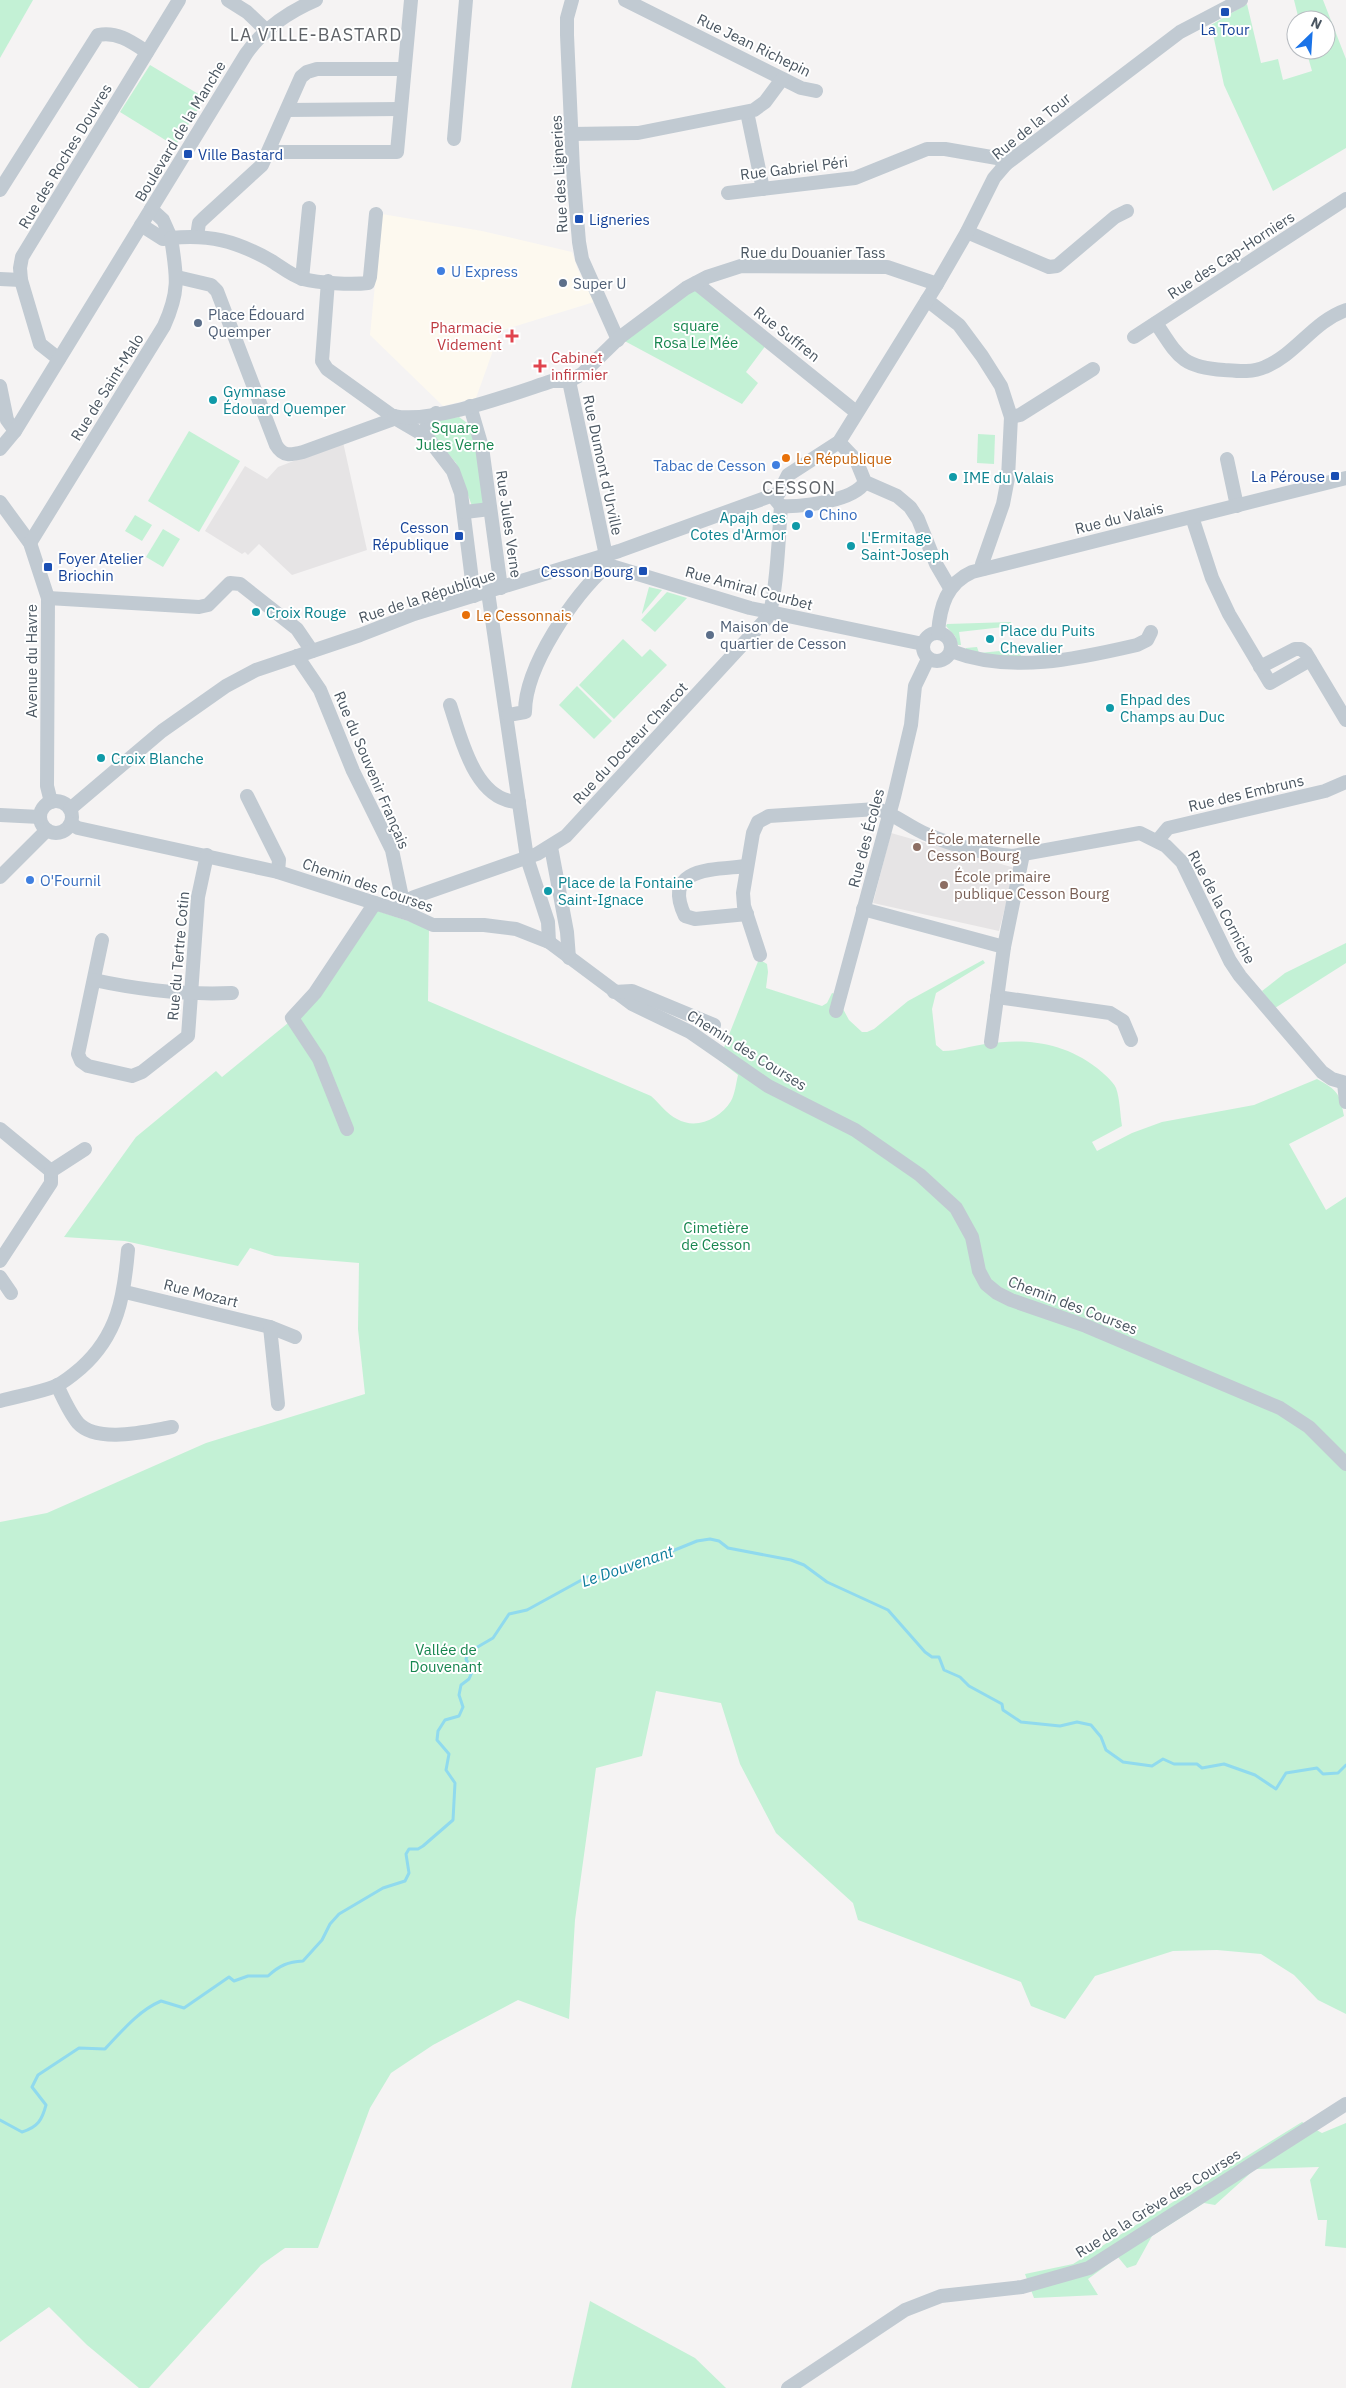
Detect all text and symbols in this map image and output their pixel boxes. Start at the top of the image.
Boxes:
marker: La Tour [1219,6,1231,18]
street label: Rue Jean Richepin [694,9,814,81]
north arrow [1286,10,1336,60]
text: N [1308,13,1325,34]
place label: La Tour [1200,20,1250,39]
district label: LA VILLE-BASTARD [230,23,402,46]
street label: Boulevard de la Manche [130,57,230,205]
street label: Rue des Roches Douvres [14,80,116,232]
street label: Rue de la Tour [988,88,1075,164]
street label: Rue des Ligneries [546,114,572,234]
place label: Ville Bastard [198,145,283,164]
marker: Ville Bastard [182,148,194,160]
street label: Rue Gabriel Péri [739,152,849,184]
street label: Rue des Cap-Horniers [1164,207,1298,303]
place label: Ligneries [589,210,650,229]
marker: Ligneries [573,213,585,225]
street label: Rue du Douanier Tass [740,243,886,262]
place label: U Express [451,262,518,281]
marker: U Express [435,265,447,277]
place label: Super U [573,274,626,293]
marker: Super U [557,277,569,289]
street label: Rue Suffren [750,302,824,366]
place label: Place Édouard Quemper [208,305,305,341]
park label: square Rosa Le Mée [654,316,738,352]
marker: Place Édouard Quemper [192,317,204,329]
place label: Pharmacie Videment [430,318,502,354]
street label: Rue de Saint-Malo [66,330,148,444]
marker: Pharmacie Videment [506,330,518,342]
place label: Cabinet infirmier [551,348,608,384]
marker: Cabinet infirmier [533,359,547,373]
place label: Gymnase Édouard Quemper [223,382,346,418]
street label: Rue Dumont d'Urville [579,393,627,537]
marker: Gymnase Édouard Quemper [207,394,219,406]
park label: Square Jules Verne [416,418,494,454]
place label: Le République [796,449,892,468]
marker: Le République [780,452,792,464]
place label: Tabac de Cesson [653,456,766,475]
marker: Tabac de Cesson [770,459,782,471]
place label: La Pérouse [1251,467,1325,486]
place label: IME du Valais [963,468,1054,487]
street label: Rue Jules Verne [492,469,526,579]
marker: La Pérouse [1329,470,1341,482]
marker: IME du Valais [947,471,959,483]
district label: CESSON [762,476,836,499]
street label: Rue du Valais [1073,498,1165,538]
place label: Chino [819,505,858,524]
place label: Apajh des Cotes d'Armor [690,508,786,544]
marker: Chino [803,508,815,520]
place label: Cesson République [372,518,449,554]
marker: Apajh des Cotes d'Armor [790,520,802,532]
place label: L'Ermitage Saint-Joseph [861,528,949,564]
marker: Cesson République [453,530,465,542]
marker: L'Ermitage Saint-Joseph [845,540,857,552]
place label: Foyer Atelier Briochin [58,549,144,585]
marker: Foyer Atelier Briochin [42,561,54,573]
place label: Cesson Bourg [541,562,633,581]
street label: Rue Amiral Courbet [683,562,815,614]
street label: Rue de la République [356,565,498,627]
marker: Cesson Bourg [637,565,649,577]
place label: Croix Rouge [266,603,346,622]
street label: Avenue du Havre [22,604,41,718]
marker: Croix Rouge [250,606,262,618]
place label: Le Cessonnais [476,606,572,625]
marker: Le Cessonnais [460,609,472,621]
place label: Maison de quartier de Cesson [720,617,847,653]
place label: Place du Puits Chevalier [1000,621,1095,657]
marker: Maison de quartier de Cesson [704,629,716,641]
marker: Place du Puits Chevalier [984,633,996,645]
street label: Rue du Docteur Charcot [568,678,692,808]
street label: Rue du Souvenir Français [330,688,414,852]
place label: Ehpad des Champs au Duc [1120,690,1225,726]
marker: Ehpad des Champs au Duc [1104,702,1116,714]
place label: Croix Blanche [111,749,204,768]
marker: Croix Blanche [95,752,107,764]
street label: Rue des Embruns [1186,770,1306,816]
street label: Rue des Écoles [844,786,888,890]
place label: École maternelle Cesson Bourg [927,829,1040,865]
marker: École maternelle Cesson Bourg [911,841,923,853]
street label: Rue de la Corniche [1184,847,1260,967]
street label: Chemin des Courses [300,854,436,916]
place label: École primaire publique Cesson Bourg [954,867,1109,903]
place label: O'Fournil [40,871,101,890]
place label: Place de la Fontaine Saint-Ignace [558,873,693,909]
marker: O'Fournil [24,874,36,886]
marker: École primaire publique Cesson Bourg [938,879,950,891]
marker: Place de la Fontaine Saint-Ignace [542,885,554,897]
street label: Rue du Tertre Cotin [163,891,193,1021]
street label: Chemin des Courses [684,1006,810,1094]
park label: Cimetière de Cesson [681,1218,751,1254]
street label: Chemin des Courses [1005,1272,1141,1338]
street label: Rue Mozart [162,1275,240,1311]
water label: Le Douvenant [578,1541,676,1591]
park label: Vallée de Douvenant [410,1640,482,1676]
street label: Rue de la Grève des Courses [1072,2144,1244,2262]

